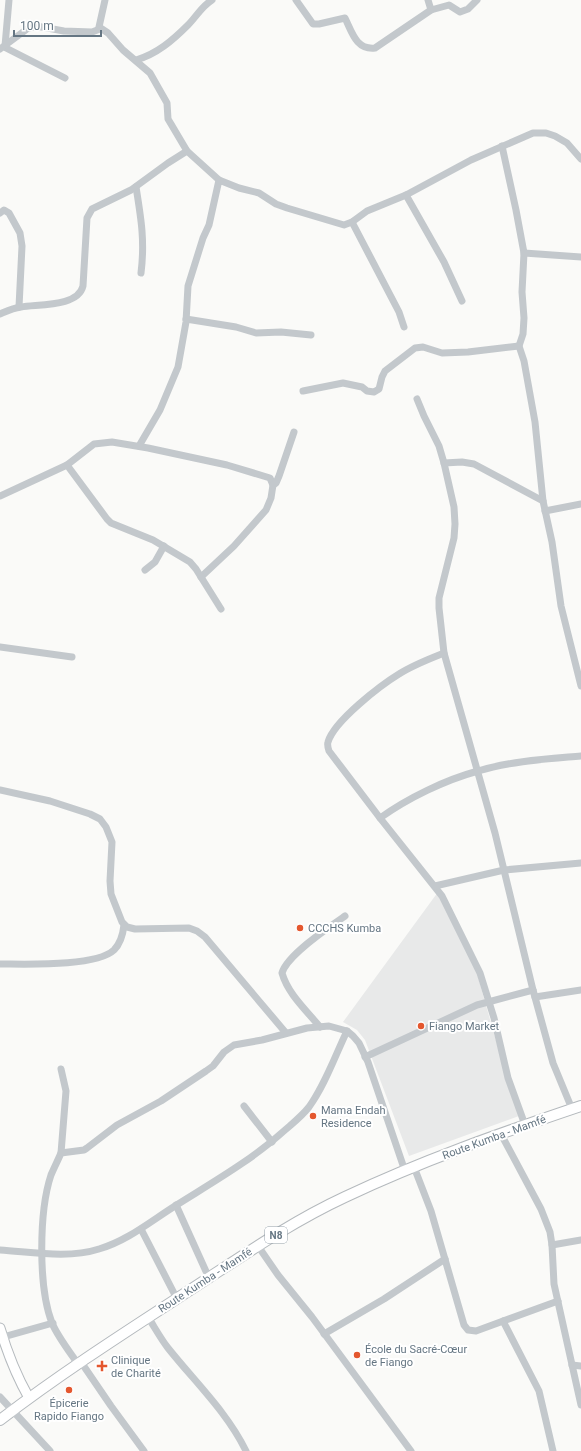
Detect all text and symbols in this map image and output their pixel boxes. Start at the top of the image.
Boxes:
scale bar [14,12,101,38]
text: 100 m [20,19,54,33]
place label: CCCHS Kumba [308,922,381,935]
marker: CCCHS Kumba [295,923,305,933]
place label: Fiango Market [429,1020,500,1033]
marker: Fiango Market [416,1021,426,1031]
place label: Mama Endah Residence [321,1104,386,1130]
marker: Mama Endah Residence [308,1111,318,1121]
street label: Route Kumba - Mamfé [441,1113,548,1162]
road number: N8 [265,1227,287,1243]
street label: Route Kumba - Mamfé [156,1245,255,1316]
place label: École du Sacré-Cœur de Fiango [365,1343,467,1369]
marker: École du Sacré-Cœur de Fiango [352,1350,362,1360]
place label: Clinique de Charité [111,1354,161,1380]
marker: Clinique de Charité [96,1360,108,1372]
marker: Épicerie Rapido Fiango [64,1385,74,1395]
place label: Épicerie Rapido Fiango [34,1397,104,1423]

